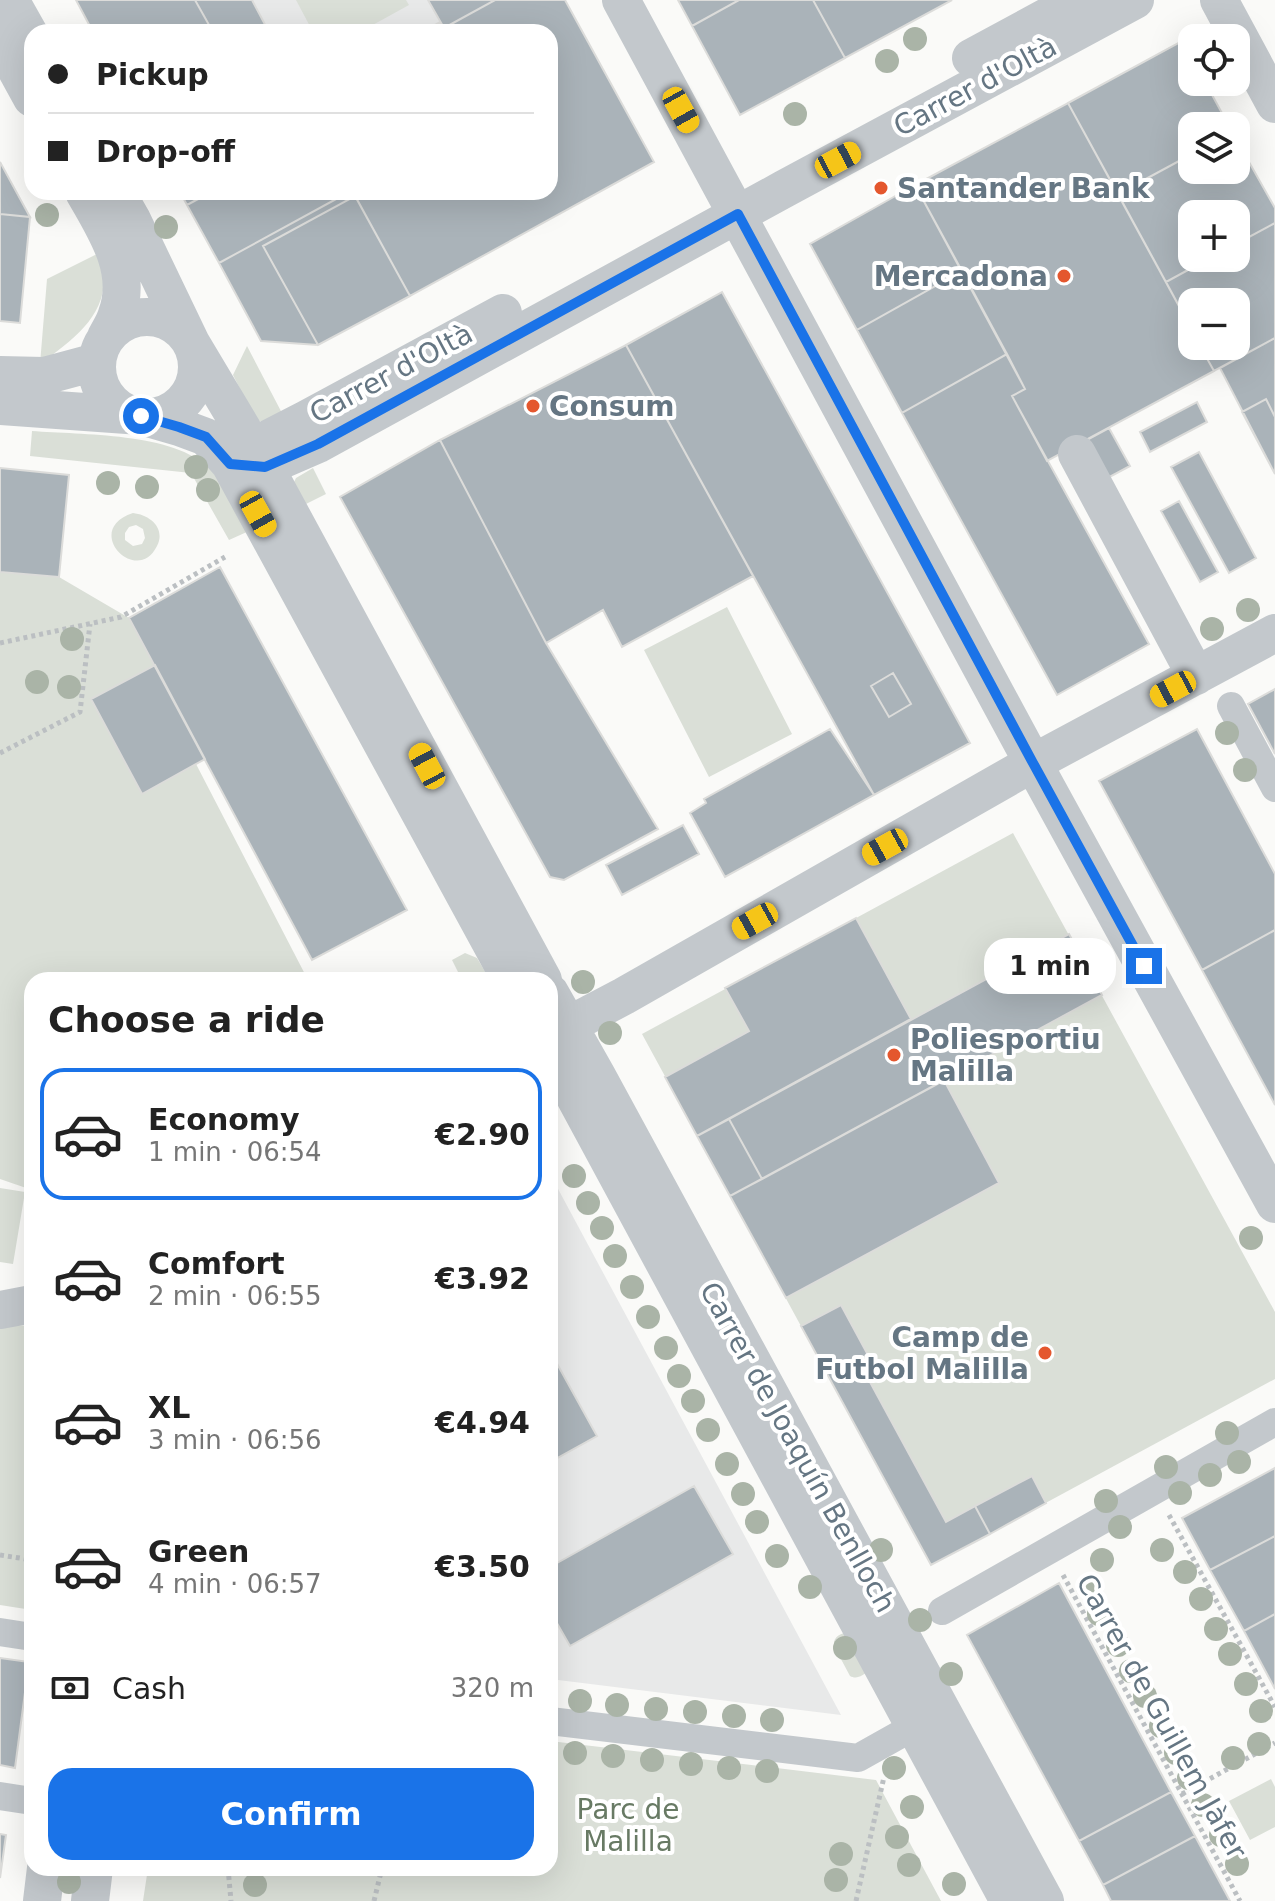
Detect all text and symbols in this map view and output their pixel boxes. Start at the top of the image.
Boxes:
map controls [1178,24,1250,360]
button: locate [1178,24,1250,96]
street label: Carrer d'Oltà [888,30,1062,143]
text: Pickup [96,57,209,92]
car [659,83,703,137]
button: layers [1178,112,1250,184]
text: Drop-off [96,134,235,169]
car [811,138,865,182]
place label: Santander Bank [897,172,1151,205]
marker: Santander Bank [872,179,890,197]
button: + [1178,200,1250,272]
place label: Mercadona [874,260,1048,293]
marker: Mercadona [1055,267,1073,285]
button: − [1178,288,1250,360]
street label: Carrer d'Oltà [304,317,478,430]
place label: Consum [549,390,675,423]
marker: Consum [524,397,542,415]
route start [123,398,159,434]
car [236,487,280,541]
car [1146,667,1200,711]
car [405,739,449,793]
car [858,825,912,869]
car [728,899,782,943]
callout: 1 min [984,938,1116,994]
route end [1126,948,1162,984]
text: 1 min [1009,951,1091,981]
text: Choose a ride [48,999,325,1040]
place label: Poliesportiu Malilla [910,1023,1101,1088]
marker: Poliesportiu Malilla [885,1046,903,1064]
icon: car [52,1098,124,1170]
text: Economy [148,1102,300,1137]
text: €2.90 [435,1117,530,1152]
text: 1 min · 06:54 [148,1137,322,1167]
icon: car [52,1242,124,1314]
text: Comfort [148,1246,285,1281]
text: €3.92 [435,1261,530,1296]
street label: Carrer de Joaquín Benlloch [693,1276,902,1618]
text: 2 min · 06:55 [148,1281,322,1311]
place label: Camp de Futbol Malilla [815,1321,1029,1386]
marker: Camp de Futbol Malilla [1036,1344,1054,1362]
icon: car [52,1386,124,1458]
text: XL [148,1390,190,1425]
text: €4.94 [435,1405,530,1440]
text: 3 min · 06:56 [148,1425,322,1455]
icon: car [52,1530,124,1602]
text: Green [148,1534,249,1569]
text: €3.50 [435,1549,530,1584]
street label: Carrer de Guillem Jàfer [1069,1568,1254,1865]
text: 4 min · 06:57 [148,1569,322,1599]
icon: cash [48,1666,92,1710]
text: Cash [112,1671,186,1706]
text: 320 m [451,1673,534,1703]
button: Confirm [48,1768,534,1860]
park label: Parc de Malilla [577,1793,679,1858]

